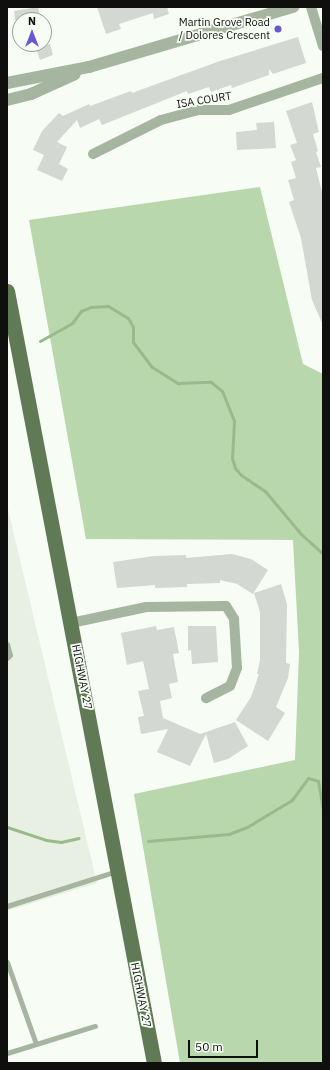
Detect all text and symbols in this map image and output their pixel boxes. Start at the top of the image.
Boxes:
north arrow [12,12,52,52]
text: N [28,14,36,28]
place label: Martin Grove Road / Dolores Crescent [179,16,270,42]
marker: Martin Grove Road / Dolores Crescent [273,24,283,34]
street label: ISA COURT [176,89,232,111]
street label: HIGHWAY 27 [69,643,95,711]
street label: HIGHWAY 27 [128,961,154,1029]
scale bar [190,1032,260,1058]
text: 50 m [195,1039,223,1054]

